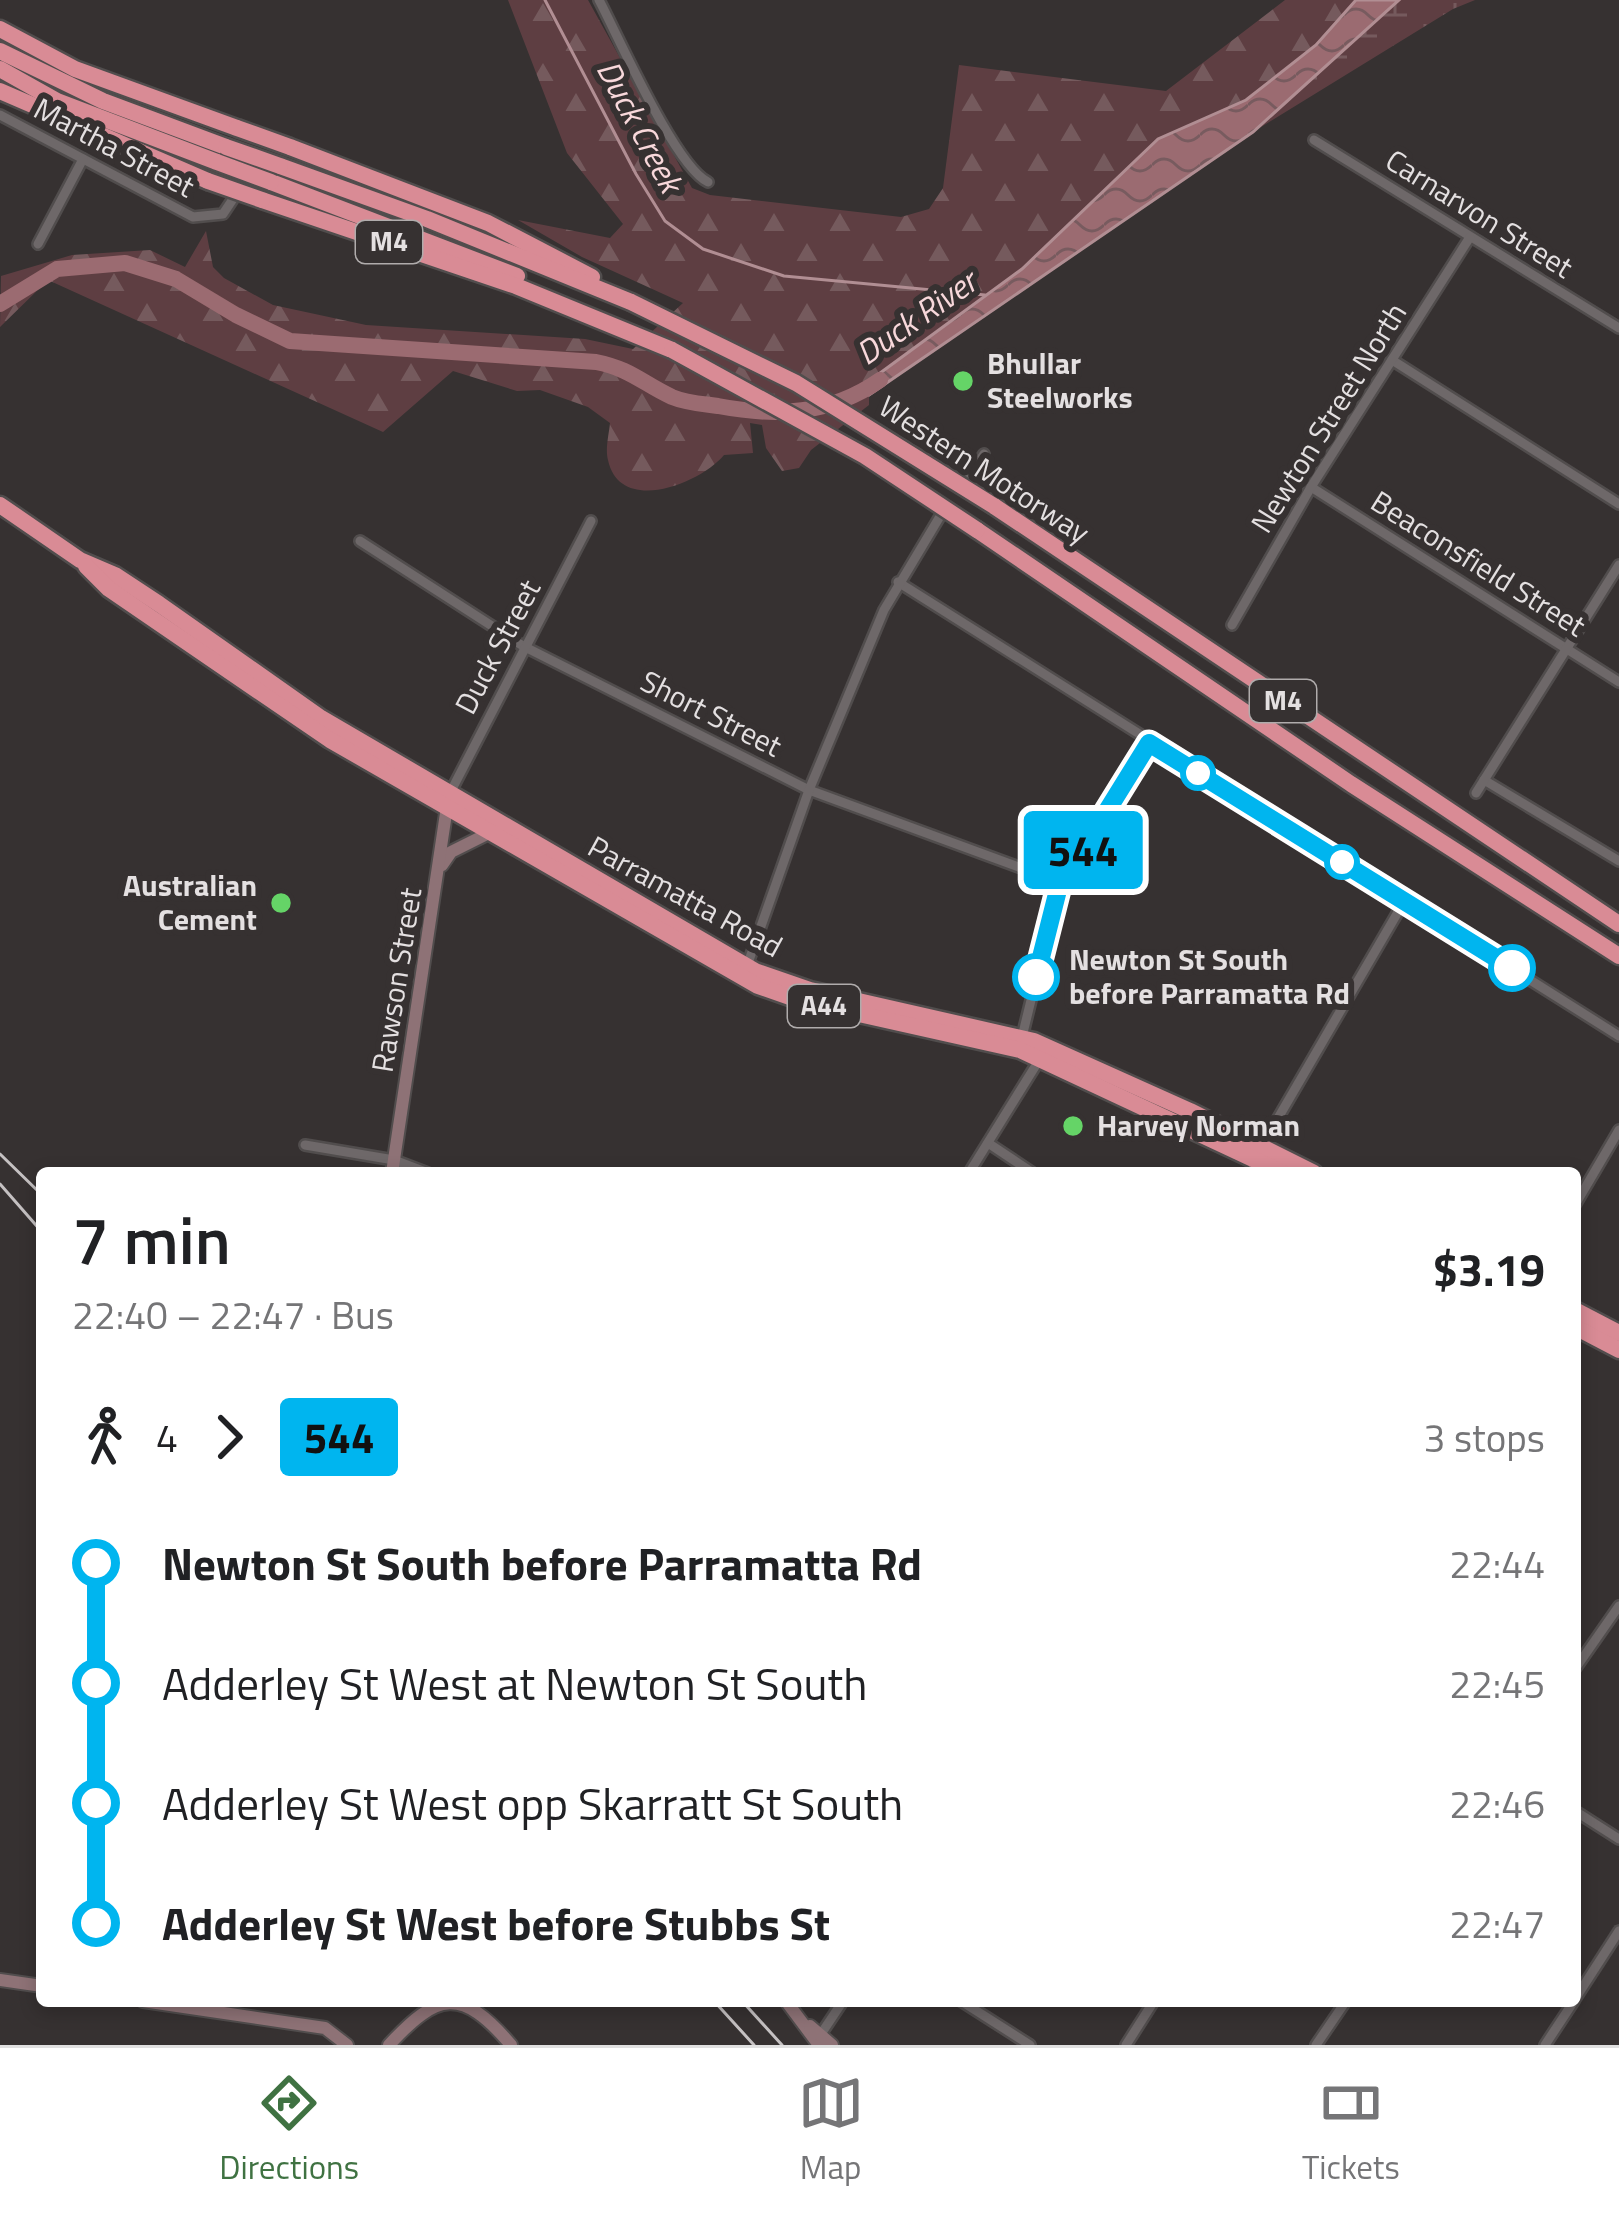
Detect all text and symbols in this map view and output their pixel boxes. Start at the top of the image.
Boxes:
water label: Duck Creek [584,51,697,204]
street label: Martha Street [26,85,203,209]
street label: Carnarvon Street [1377,137,1583,289]
road number: M4 [356,221,422,263]
water label: Duck River [845,255,990,377]
street label: Newton Street North [1239,293,1418,542]
place label: Bhullar Steelworks [987,340,1133,420]
marker: Bhullar Steelworks [950,368,976,394]
street label: Western Motorway [870,384,1099,555]
street label: Beaconsfield Street [1362,479,1595,648]
street label: Duck Street [442,571,552,722]
street label: Short Street [633,658,791,769]
road number: M4 [1250,680,1316,722]
unlabelled marker [1182,757,1214,789]
line badge: 544 [1014,811,1152,889]
text: 544 [1048,818,1118,882]
street label: Parramatta Road [580,824,791,969]
unlabelled marker [1326,846,1358,878]
place label: Australian Cement [123,862,257,942]
street label: Rawson Street [359,884,433,1075]
marker: Australian Cement [268,890,294,916]
place label: Newton St South before Parramatta Rd [1069,936,1350,1016]
unlabelled marker [1490,946,1534,990]
marker: Newton St South before Parramatta Rd [1014,955,1058,999]
road number: A44 [788,985,860,1027]
place label: Harvey Norman [1097,1102,1300,1148]
marker: Harvey Norman [1060,1113,1086,1139]
text: 7 min [72,1189,231,1290]
text: $3.19 [1433,1235,1545,1303]
text: 22:40 – 22:47 · Bus [72,1285,394,1344]
icon: walk [72,1404,138,1470]
icon: forward [196,1404,262,1470]
text: 544 [304,1405,374,1469]
text: 4 [156,1408,178,1467]
text: 3 stops [1423,1408,1545,1467]
text: Newton St South before Parramatta Rd [162,1529,922,1597]
text: 22:44 [1449,1534,1545,1593]
text: Adderley St West at Newton St South [162,1649,867,1717]
text: 22:45 [1449,1654,1545,1713]
text: Adderley St West opp Skarratt St South [162,1769,903,1837]
text: 22:46 [1449,1774,1545,1833]
text: Adderley St West before Stubbs St [162,1889,830,1957]
text: 22:47 [1449,1894,1545,1953]
tab: Directions [219,2070,359,2192]
tab: Map [798,2070,864,2192]
tab: Tickets [1302,2070,1400,2192]

